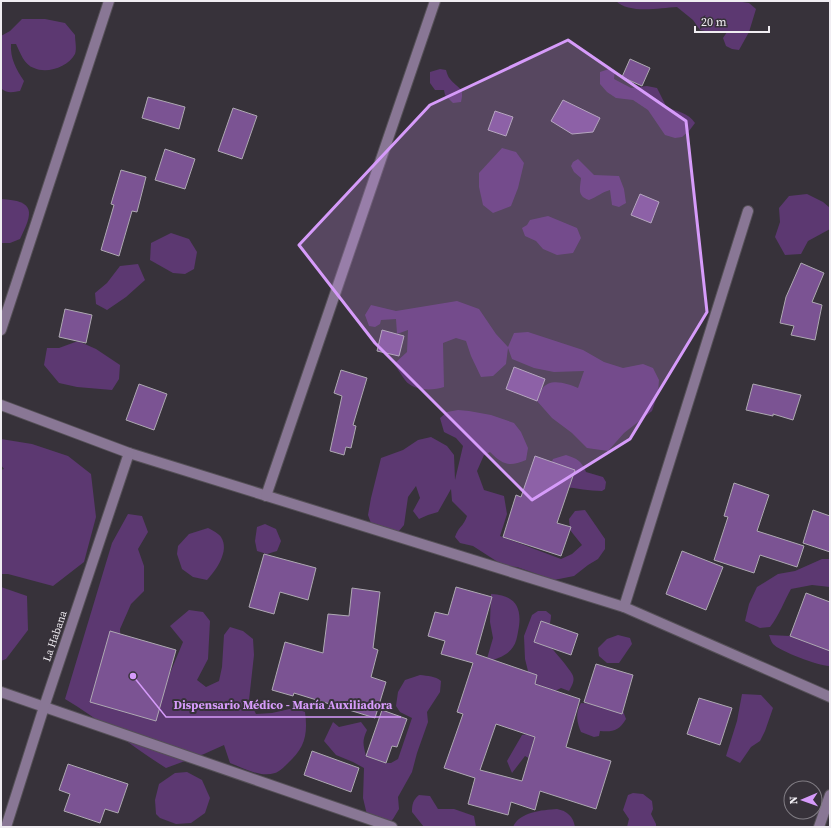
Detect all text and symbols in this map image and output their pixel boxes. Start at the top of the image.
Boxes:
scale bar [695,8,769,34]
text: 20 m [701,14,727,30]
street label: La Habana [39,608,71,663]
callout: Dispensario Médico - María Auxiliadora [166,693,401,717]
text: Dispensario Médico - María Auxiliadora [174,697,393,713]
north arrow [783,780,823,820]
text: N [786,796,801,805]

